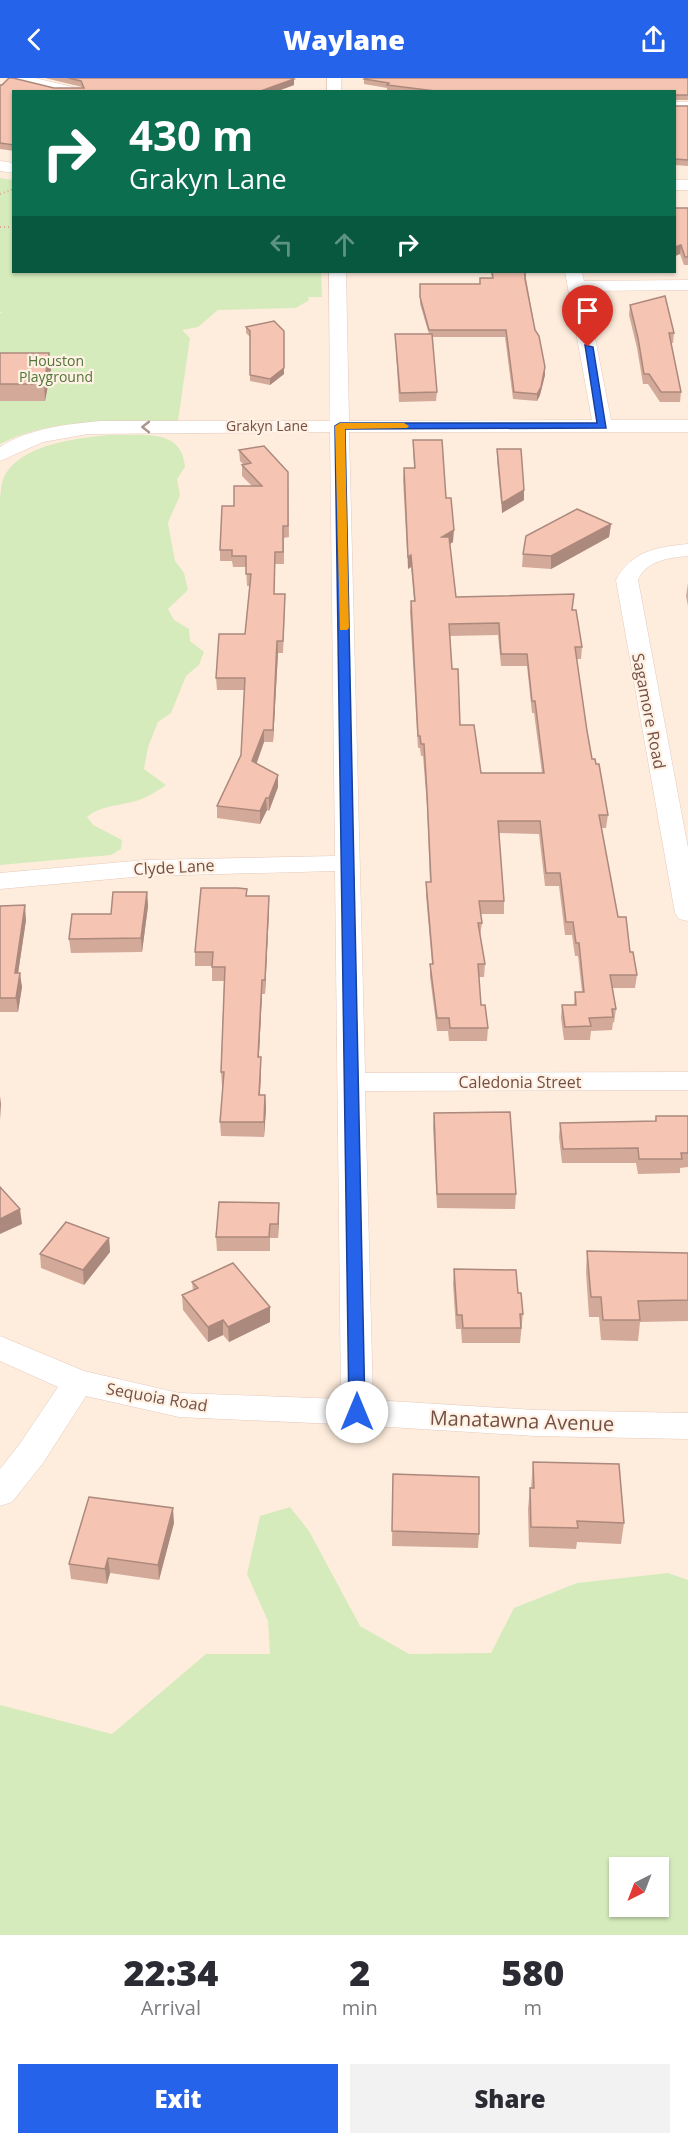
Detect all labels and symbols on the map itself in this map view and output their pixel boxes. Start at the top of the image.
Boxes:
pin [562,285,613,347]
park label: Houston Playground [19,351,93,386]
street label: Grakyn Lane [226,416,308,435]
one-way arrow [142,421,151,433]
street label: Sagamore Road [627,651,671,771]
street label: Clyde Lane [133,854,215,880]
street label: Caledonia Street [459,1071,582,1093]
street label: Sequoia Road [105,1377,209,1417]
position arrow [325,1380,389,1444]
street label: Manatawna Avenue [429,1404,615,1437]
north arrow [609,1857,669,1917]

